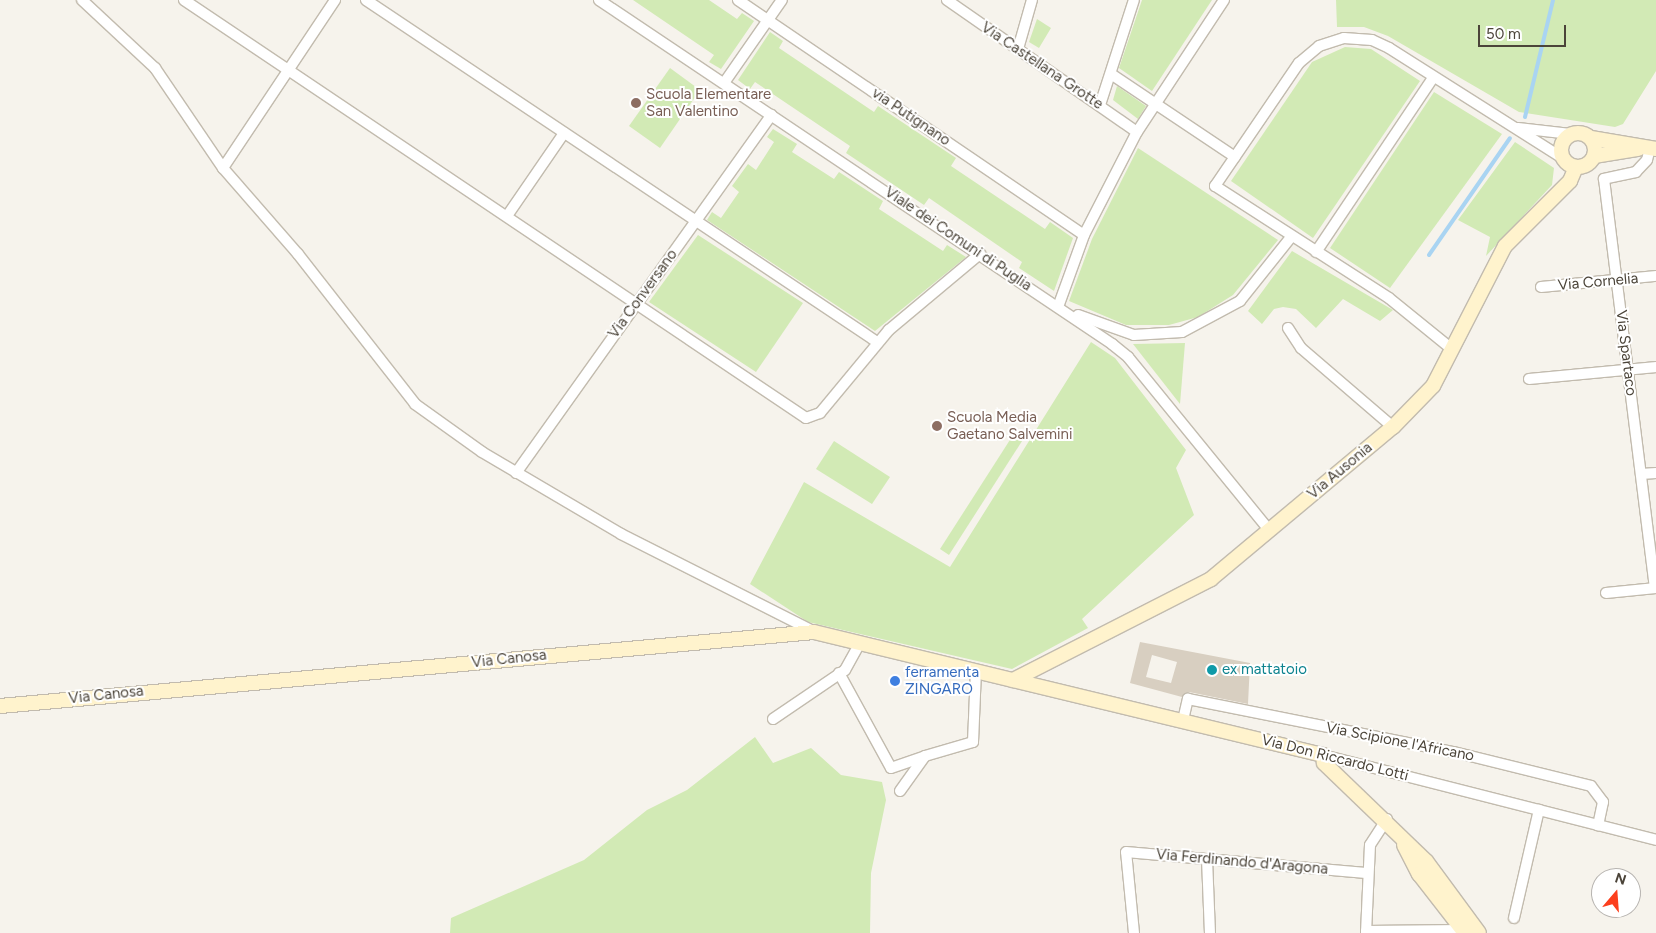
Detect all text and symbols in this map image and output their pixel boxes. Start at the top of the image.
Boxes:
scale bar [1481,15,1568,47]
street label: Via Castellana Grotte [978,19,1106,113]
text: 50 m [1486,25,1521,43]
street label: via Putignano [868,84,954,150]
place label: Scuola Elementare San Valentino [646,85,771,120]
marker: Scuola Elementare San Valentino [630,97,642,109]
street label: Viale dei Comuni di Puglia [881,183,1035,295]
street label: Via Conversano [605,246,681,342]
street label: Via Cornelia [1557,270,1639,294]
street label: Via Spartaco [1612,309,1640,397]
place label: Scuola Media Gaetano Salvemini [947,408,1072,443]
marker: Scuola Media Gaetano Salvemini [931,420,943,432]
street label: Via Ausonia [1304,439,1376,503]
street label: Via Canosa [471,646,547,672]
place label: ex mattatoio [1222,661,1307,679]
place label: ferramenta ZINGARO [905,663,979,698]
marker: ex mattatoio [1206,664,1218,676]
marker: ferramenta ZINGARO [889,675,901,687]
street label: Via Canosa [68,682,144,708]
street label: Via Scipione l'Africano [1324,719,1476,765]
street label: Via Don Riccardo Lotti [1260,731,1410,785]
street label: Via Ferdinando d'Aragona [1155,846,1329,878]
north arrow [1591,868,1641,918]
text: N [1613,869,1628,889]

